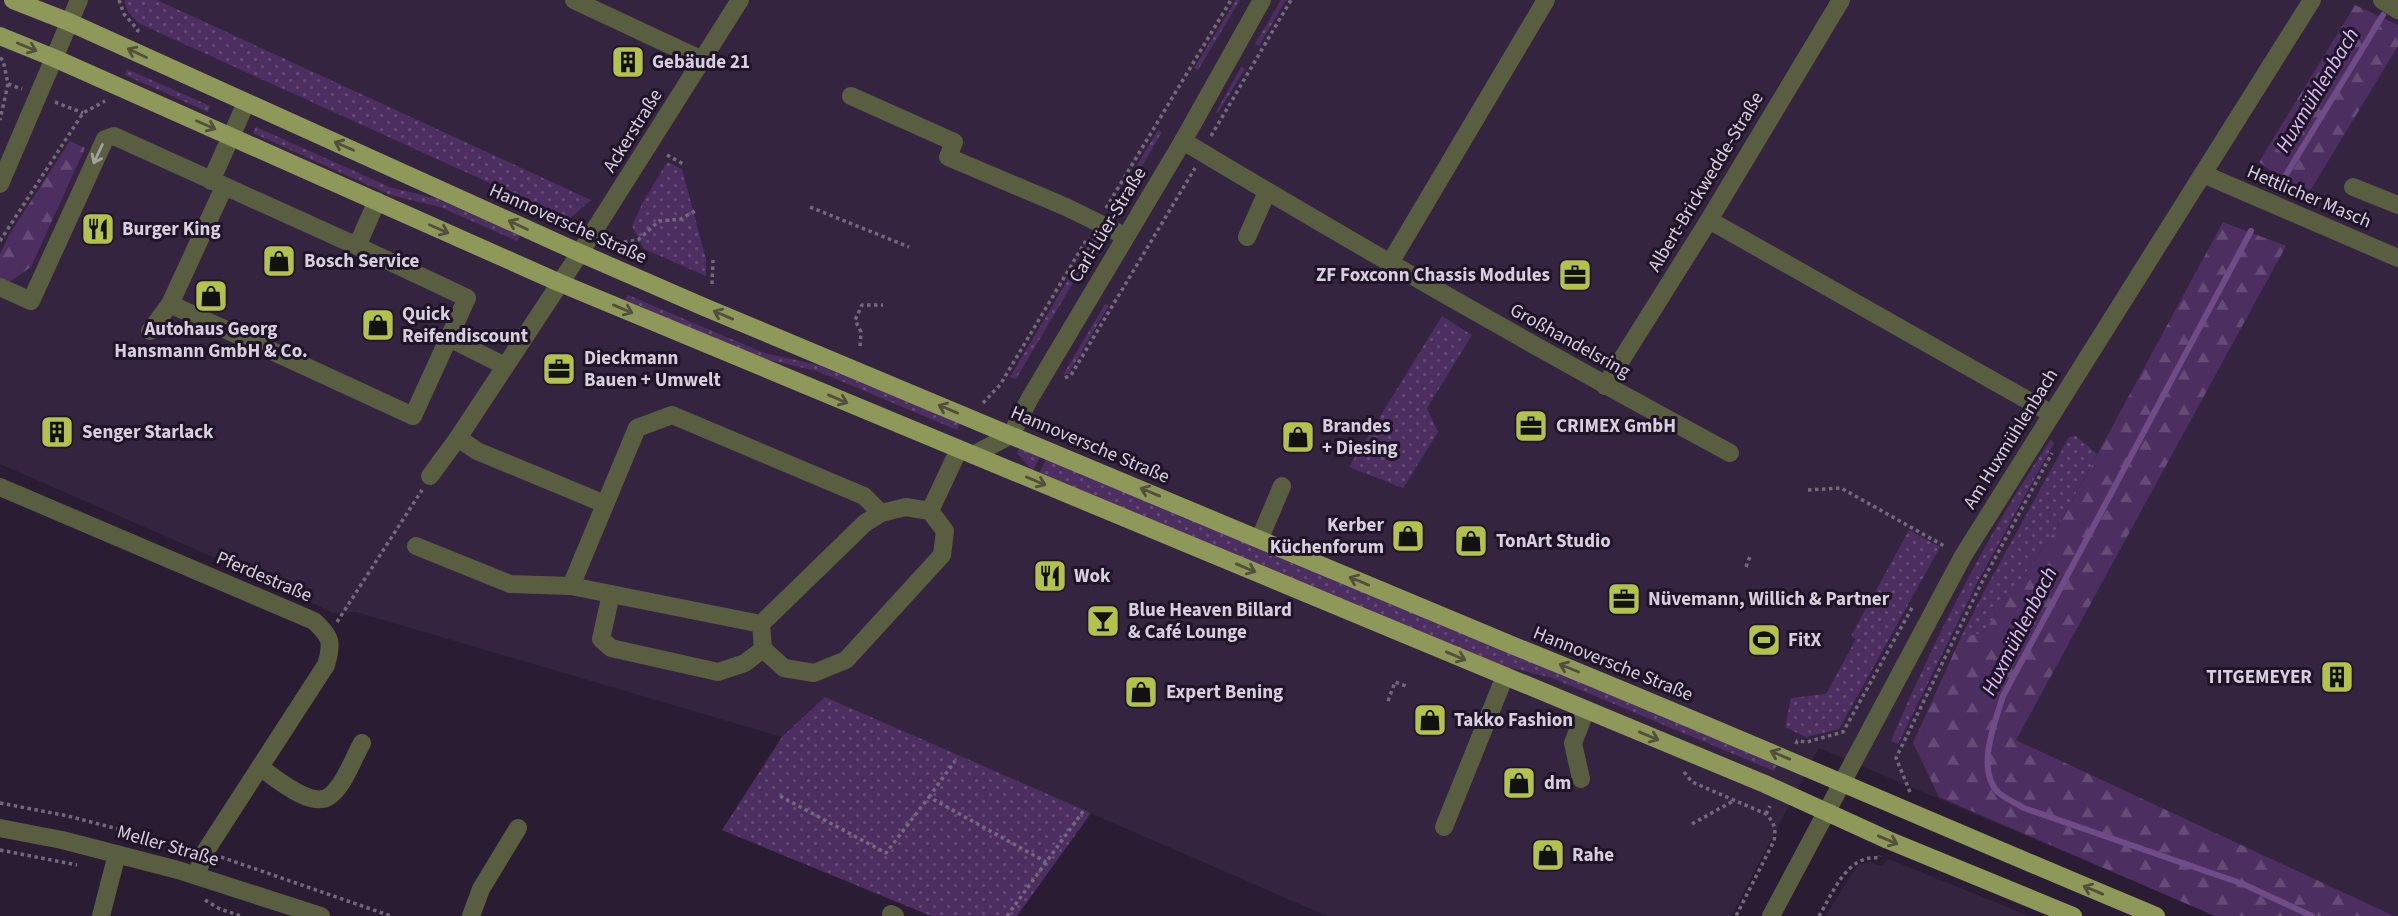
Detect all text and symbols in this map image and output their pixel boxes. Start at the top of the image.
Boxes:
water label: Huxmühlenbach [2268,22,2366,158]
one-way arrow [16,41,37,54]
building icon: Gebäude 21 [609,43,647,81]
one-way arrow [126,46,148,59]
place label: Gebäude 21 [652,49,750,76]
street label: Ackerstraße [597,84,669,178]
street label: Albert-Brickwedde-Straße [1641,87,1771,277]
one-way arrow [195,119,216,132]
one-way arrow [334,139,355,152]
one-way arrow [91,143,105,164]
street label: Hettlicher Masch [2243,159,2375,235]
street label: Carl-Lüer-Straße [1063,162,1153,288]
street label: Hannoversche Straße [485,177,651,271]
restaurant icon: Burger King [79,210,117,248]
place label: Burger King [122,216,221,243]
one-way arrow [508,218,529,231]
one-way arrow [428,223,449,236]
shop icon: Bosch Service [260,242,298,280]
place label: Bosch Service [304,248,420,275]
office icon: ZF Foxconn Chassis Modules [1556,256,1594,294]
place label: ZF Foxconn Chassis Modules [1316,262,1550,289]
shop icon: Autohaus Georg Hansmann GmbH & Co. [192,277,230,315]
street label: Großhandelsring [1505,297,1635,385]
place label: Quick Reifendiscount [402,301,528,350]
one-way arrow [611,303,633,316]
shop icon: Quick Reifendiscount [359,306,397,344]
one-way arrow [713,308,734,321]
place label: Autohaus Georg Hansmann GmbH & Co. [114,316,308,365]
place label: Dieckmann Bauen + Umwelt [584,345,721,394]
office icon: Dieckmann Bauen + Umwelt [540,350,578,388]
street label: Am Huxmühlenbach [1957,364,2065,514]
one-way arrow [826,393,848,406]
street label: Hannoversche Straße [1006,399,1174,491]
one-way arrow [937,401,959,414]
office icon: CRIMEX GmbH [1512,407,1550,445]
building icon: Senger Starlack [38,413,76,451]
place label: Brandes + Diesing [1322,413,1398,462]
place label: CRIMEX GmbH [1556,413,1676,440]
shop icon: Brandes + Diesing [1279,418,1317,456]
place label: Senger Starlack [82,419,214,446]
one-way arrow [1025,475,1046,488]
one-way arrow [1139,485,1161,498]
place label: Kerber Küchenforum [1270,512,1384,561]
shop icon: Kerber Küchenforum [1389,517,1427,555]
shop icon: TonArt Studio [1452,522,1490,560]
place label: TonArt Studio [1496,528,1611,555]
street label: Pferdestraße [212,545,316,609]
restaurant icon: Wok [1031,557,1069,595]
water label: Huxmühlenbach [1974,561,2064,701]
place label: Wok [1074,563,1111,590]
one-way arrow [1235,563,1256,576]
one-way arrow [1349,573,1371,586]
office icon: Nüvemann, Willich & Partner [1605,580,1643,618]
place label: Nüvemann, Willich & Partner [1648,586,1890,613]
place label: Blue Heaven Billard & Café Lounge [1128,597,1292,646]
bar icon: Blue Heaven Billard & Café Lounge [1084,602,1122,640]
street label: Hannoversche Straße [1529,620,1697,708]
sports icon: FitX [1745,621,1783,659]
place label: FitX [1788,627,1821,654]
one-way arrow [1445,650,1466,663]
building icon: TITGEMEYER [2318,658,2356,696]
one-way arrow [1559,661,1581,674]
place label: TITGEMEYER [2206,664,2312,691]
shop icon: Expert Bening [1122,673,1160,711]
place label: Expert Bening [1166,679,1283,706]
shop icon: Takko Fashion [1411,701,1449,739]
place label: Takko Fashion [1454,707,1573,734]
one-way arrow [1637,730,1659,743]
one-way arrow [1769,748,1791,761]
shop icon: dm [1500,764,1538,802]
place label: dm [1544,770,1571,797]
street label: Meller Straße [114,819,222,873]
one-way arrow [1877,834,1899,847]
shop icon: Rahe [1529,836,1567,874]
place label: Rahe [1572,842,1614,869]
one-way arrow [2083,882,2104,895]

